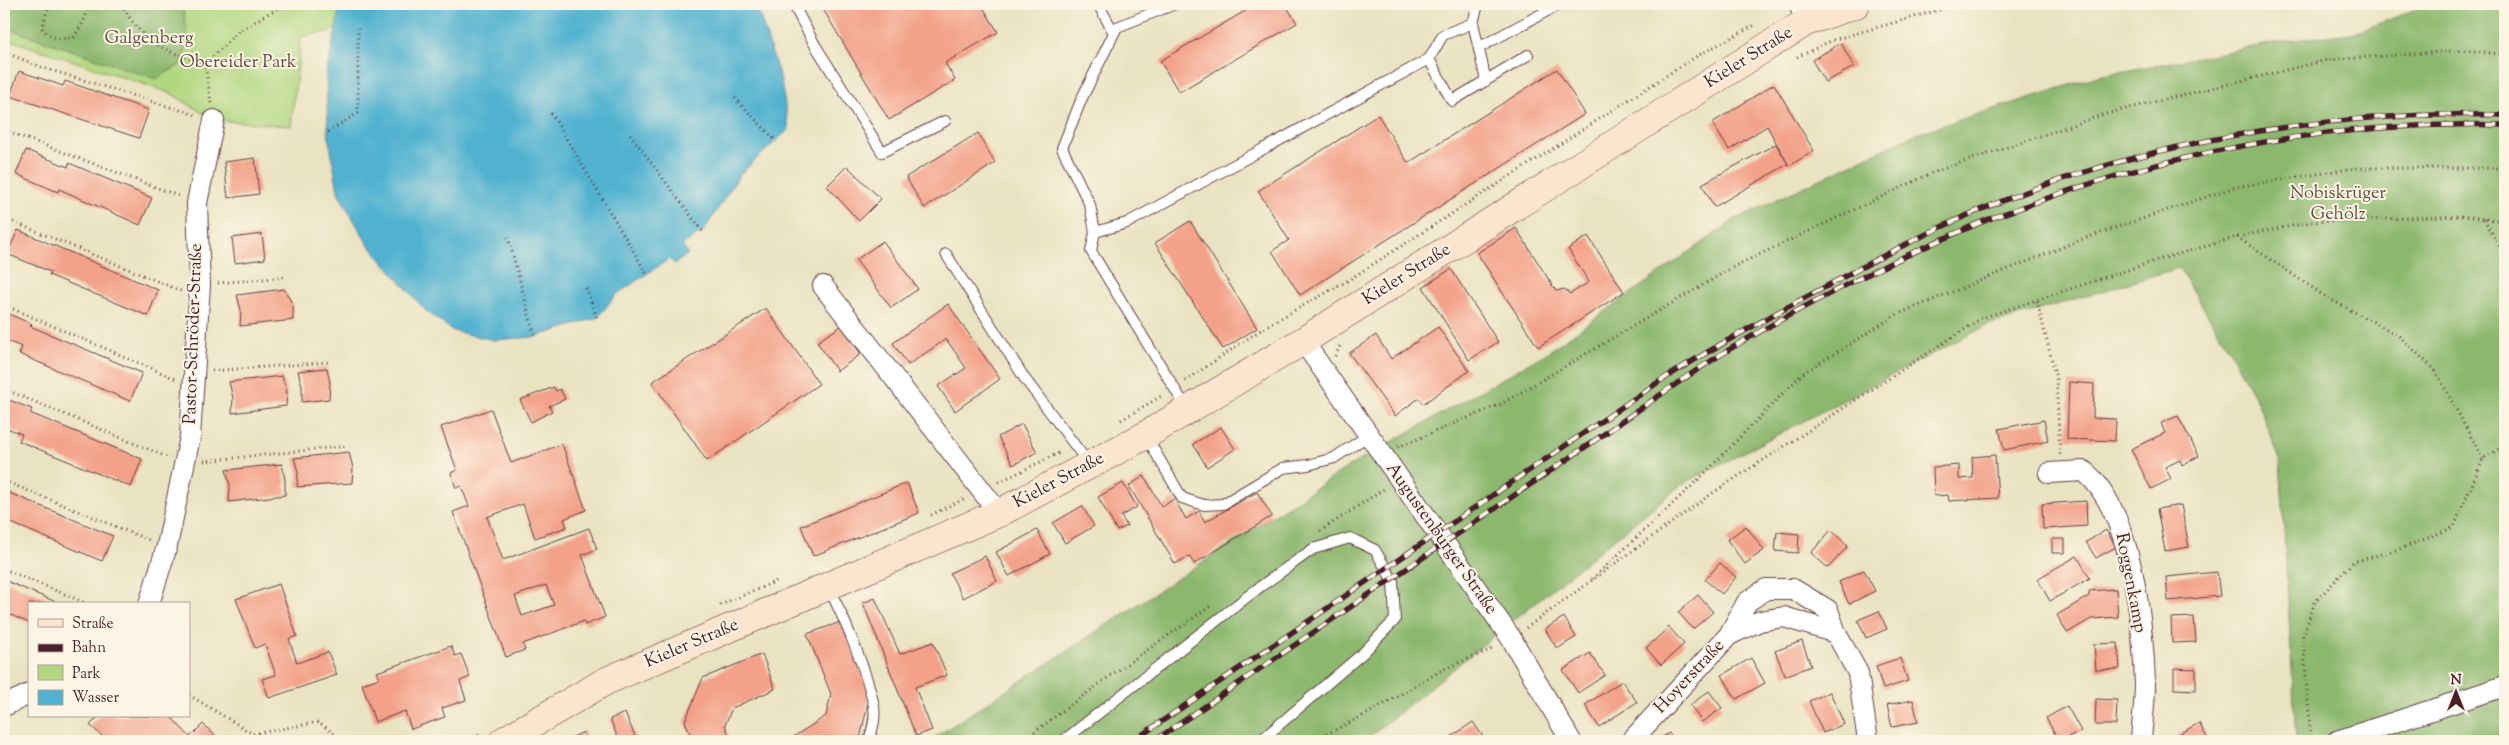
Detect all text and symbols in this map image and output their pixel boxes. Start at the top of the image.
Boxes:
street label: Kieler Straße [1700,20,1798,96]
park label: Galgenberg [104,26,194,52]
park label: Obereider Park [179,50,297,76]
park label: Nobiskrüger Gehölz [2290,181,2386,228]
street label: Kieler Straße [1358,237,1456,313]
street label: Pastor-Schröder-Straße [178,243,210,425]
street label: Kieler Straße [1009,446,1109,516]
street label: Augustenburger Straße [1379,458,1503,620]
street label: Roggenkamp [2108,531,2152,635]
legend [28,602,190,718]
street label: Kieler Straße [641,612,743,676]
text: Straße [72,614,114,635]
street label: Hoyerstraße [1649,634,1731,720]
text: Bahn [72,638,106,659]
text: Park [72,664,101,685]
north arrow [2432,668,2482,718]
text: N [2450,671,2462,691]
text: Wasser [72,688,119,709]

